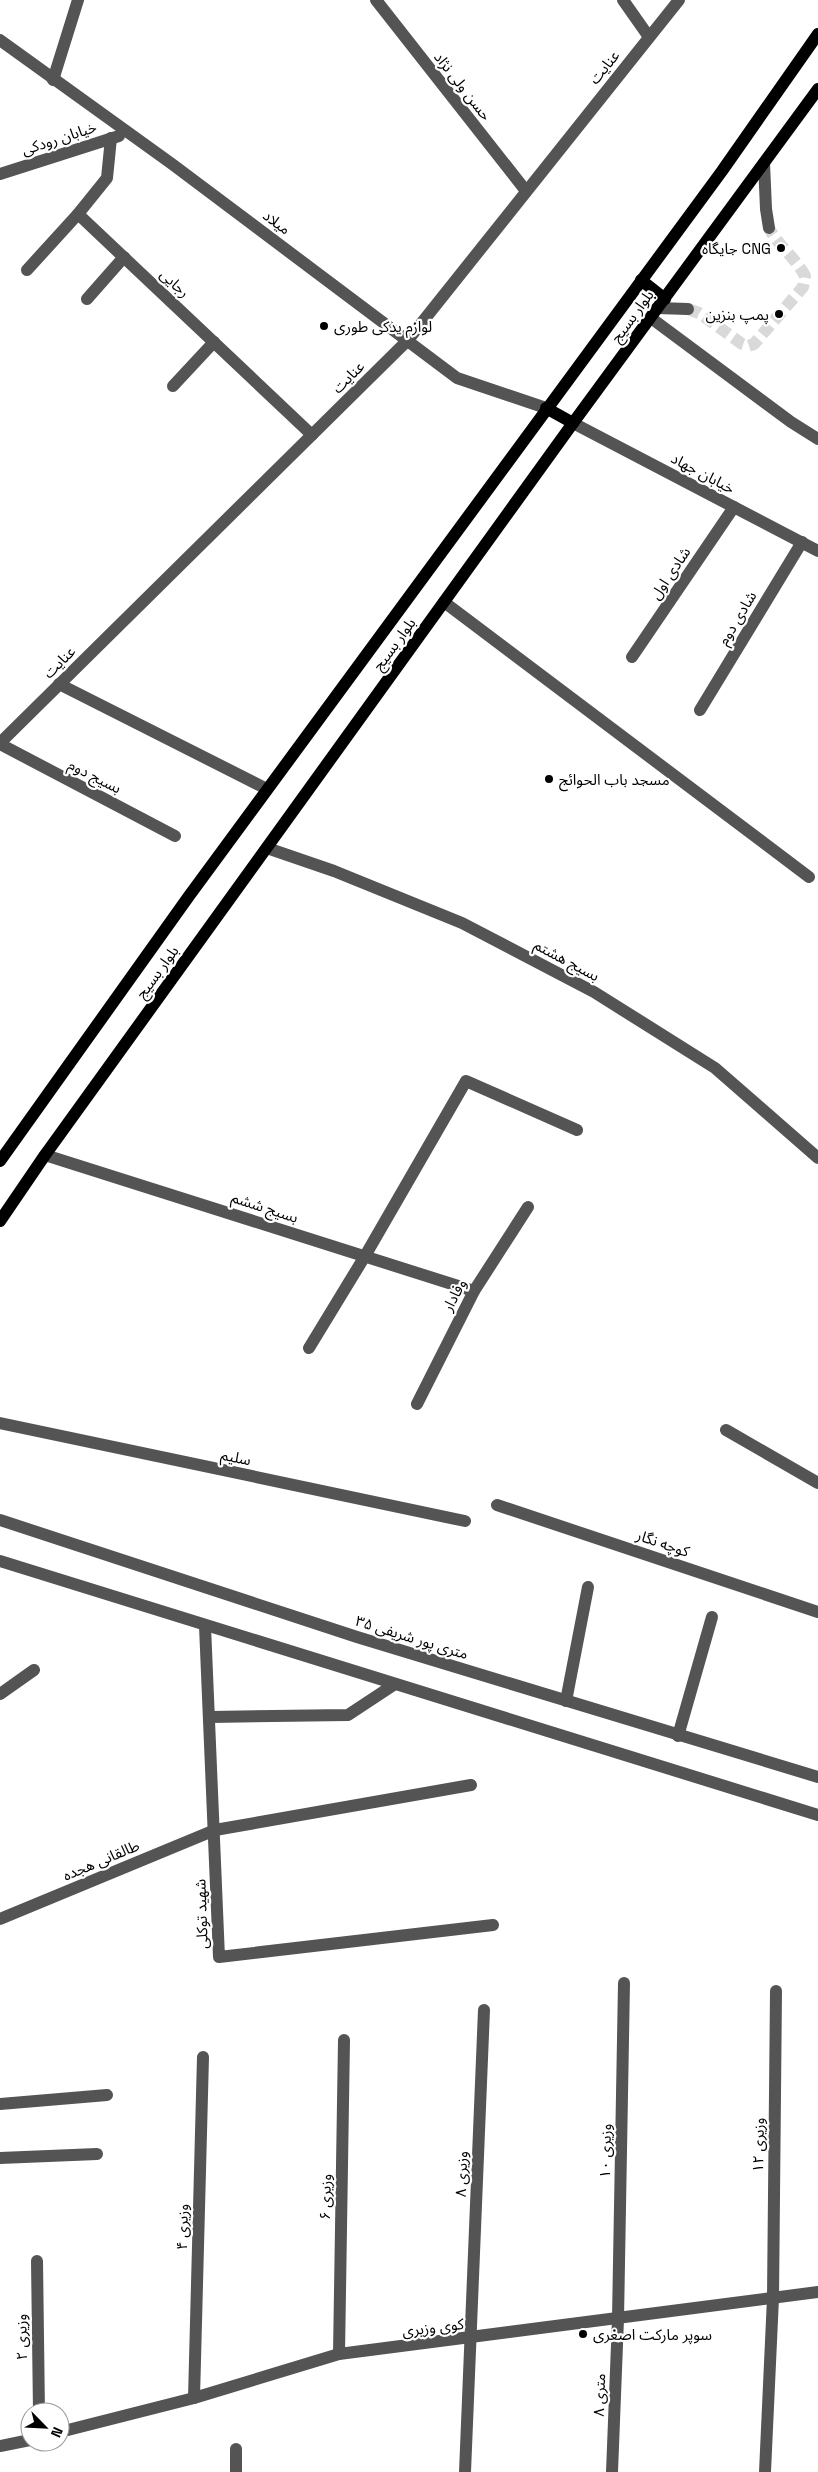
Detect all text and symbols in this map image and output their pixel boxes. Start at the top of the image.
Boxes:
street label: عنایت [585,46,624,88]
street label: حسن ولی نژاد [430,48,496,124]
street label: خیابان رودکی [19,117,99,159]
street label: میلاد [259,205,295,239]
place label: جایگاه CNG [702,239,771,258]
marker: جایگاه CNG [775,242,787,254]
street label: رجایی [156,265,194,301]
street label: بلوار بسیج [606,286,660,348]
place label: پمپ بنزین [705,305,769,325]
marker: پمپ بنزین [773,308,785,320]
place label: لوازم یدکی طوری [334,317,432,338]
marker: لوازم یدکی طوری [318,320,330,332]
street label: عنایت [328,357,368,397]
street label: خیابان جهاد [668,448,738,498]
street label: شادی اول [646,543,695,603]
street label: شادی دوم [713,587,762,649]
street label: بلوار بسیج [368,614,422,676]
street label: عنایت [39,642,79,682]
street label: بسيج دوم [64,755,125,800]
place label: مسجد باب الحوائج [559,770,670,792]
marker: مسجد باب الحوائج [543,773,555,785]
street label: بسیج هشتم [530,935,603,988]
street label: بلوار بسیج [131,942,185,1004]
street label: بسیج ششم [228,1187,301,1230]
street label: وفادار [437,1276,470,1315]
street label: سلیم [219,1445,253,1471]
street label: کوچه نگار [633,1525,693,1562]
street label: ۳۵ متری پور شریفی [353,1611,471,1664]
street label: طالقانی هجده [60,1835,142,1885]
street label: شهید توکلی [190,1878,212,1949]
street label: وزيری ۱۲ [748,2118,768,2172]
street label: وزیری ۱۰ [595,2124,615,2178]
street label: وزیری ۸ [451,2151,471,2197]
street label: وزیری ۶ [315,2174,335,2220]
street label: وزیری ۴ [172,2204,192,2250]
street label: وزیری ۲ [11,2314,31,2360]
street label: کوی وزیری [401,2314,466,2340]
place label: سوپر مارکت اصغری [593,2325,712,2345]
marker: سوپر مارکت اصغری [577,2328,589,2340]
street label: متری ۸ [589,2373,609,2417]
north arrow [20,2402,70,2452]
text: N [47,2424,67,2440]

